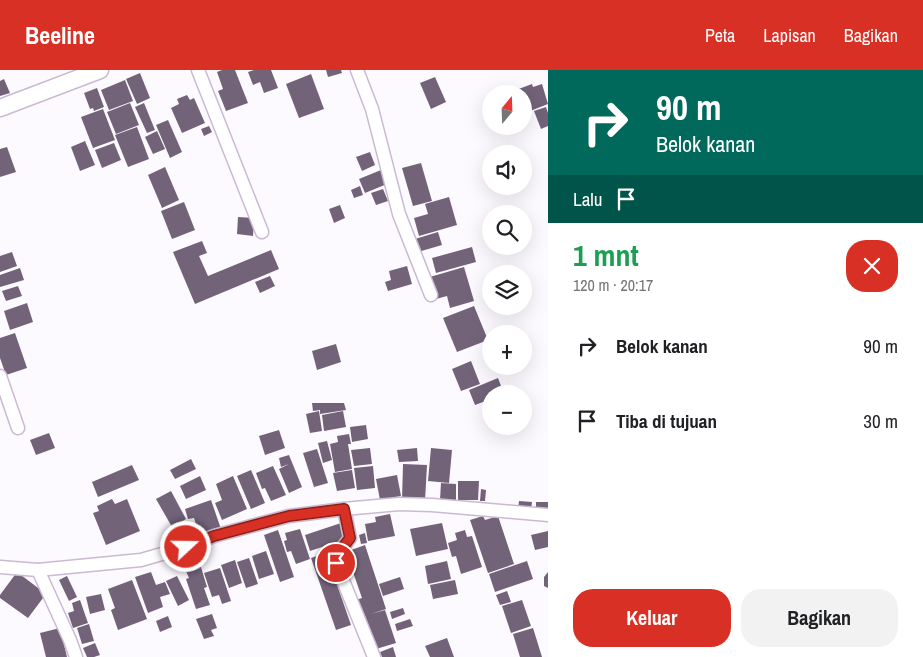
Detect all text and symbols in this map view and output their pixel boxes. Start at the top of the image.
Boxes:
text: Beeline [25,19,95,51]
text: Peta [705,23,735,48]
text: Lapisan [763,23,816,48]
text: Bagikan [844,23,898,48]
text: 90 m [656,84,721,131]
north arrow [482,85,532,135]
map controls [482,85,532,435]
icon: right [573,90,638,155]
text: Belok kanan [656,129,755,159]
button: sound [482,145,532,195]
icon: arrive [612,185,640,213]
text: Lalu [573,186,602,212]
button: search [482,205,532,255]
text: 1 mnt [573,235,639,275]
button: close [846,240,898,292]
button: layers [482,265,532,315]
text: 120 m · 20:17 [573,274,653,296]
button: + [482,325,532,375]
icon: right [573,332,601,360]
text: Belok kanan [616,333,708,359]
text: 90 m [863,333,898,359]
button: − [482,385,532,435]
icon: arrive [573,407,601,435]
text: Tiba di tujuan [616,408,717,434]
text: 30 m [863,408,898,434]
position arrow [159,520,211,572]
pin [315,542,357,584]
icon: arrive [322,549,350,577]
button: Keluar [573,589,731,647]
button: Bagikan [741,589,898,647]

